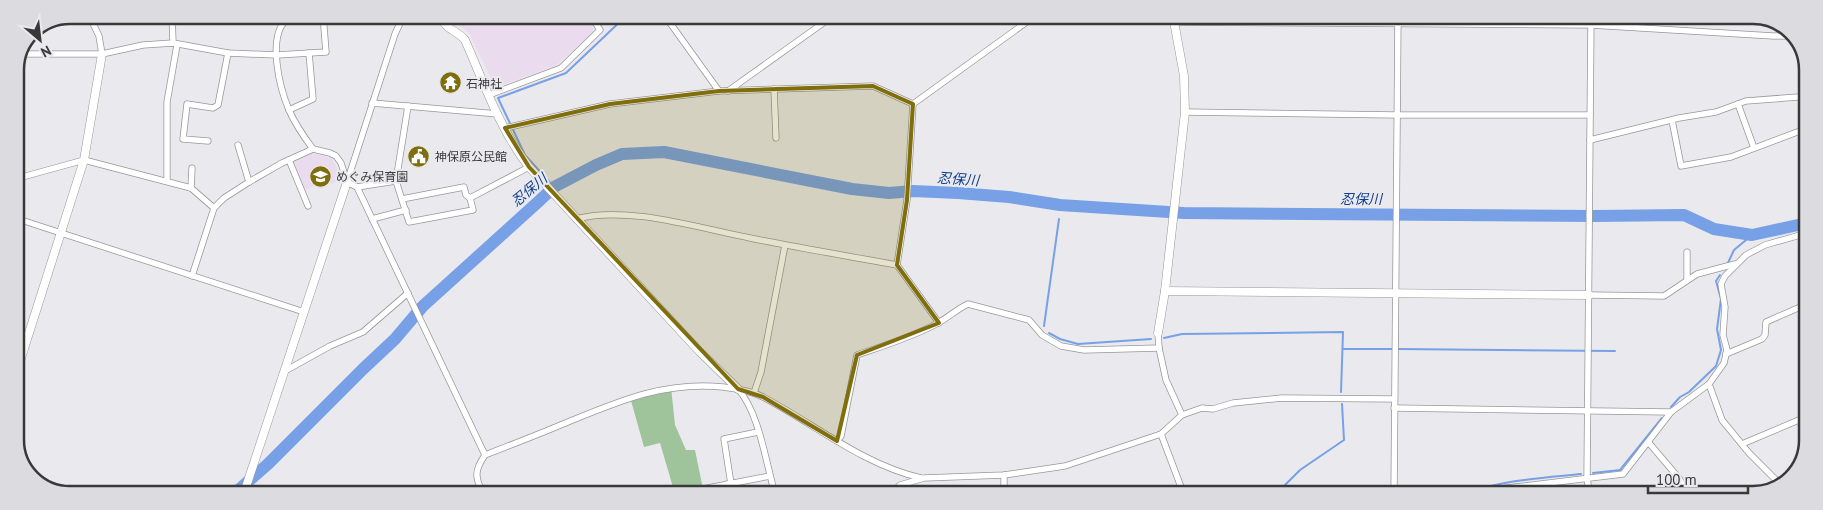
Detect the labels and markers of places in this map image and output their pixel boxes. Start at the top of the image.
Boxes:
temple icon: 石神社 [438,71,462,95]
place label: 石神社 [466,76,502,91]
public building icon: 神保原公民館 [407,144,431,168]
place label: 神保原公民館 [435,149,507,164]
school or university icon: めぐみ保育園 [308,164,332,188]
place label: めぐみ保育園 [336,169,408,184]

